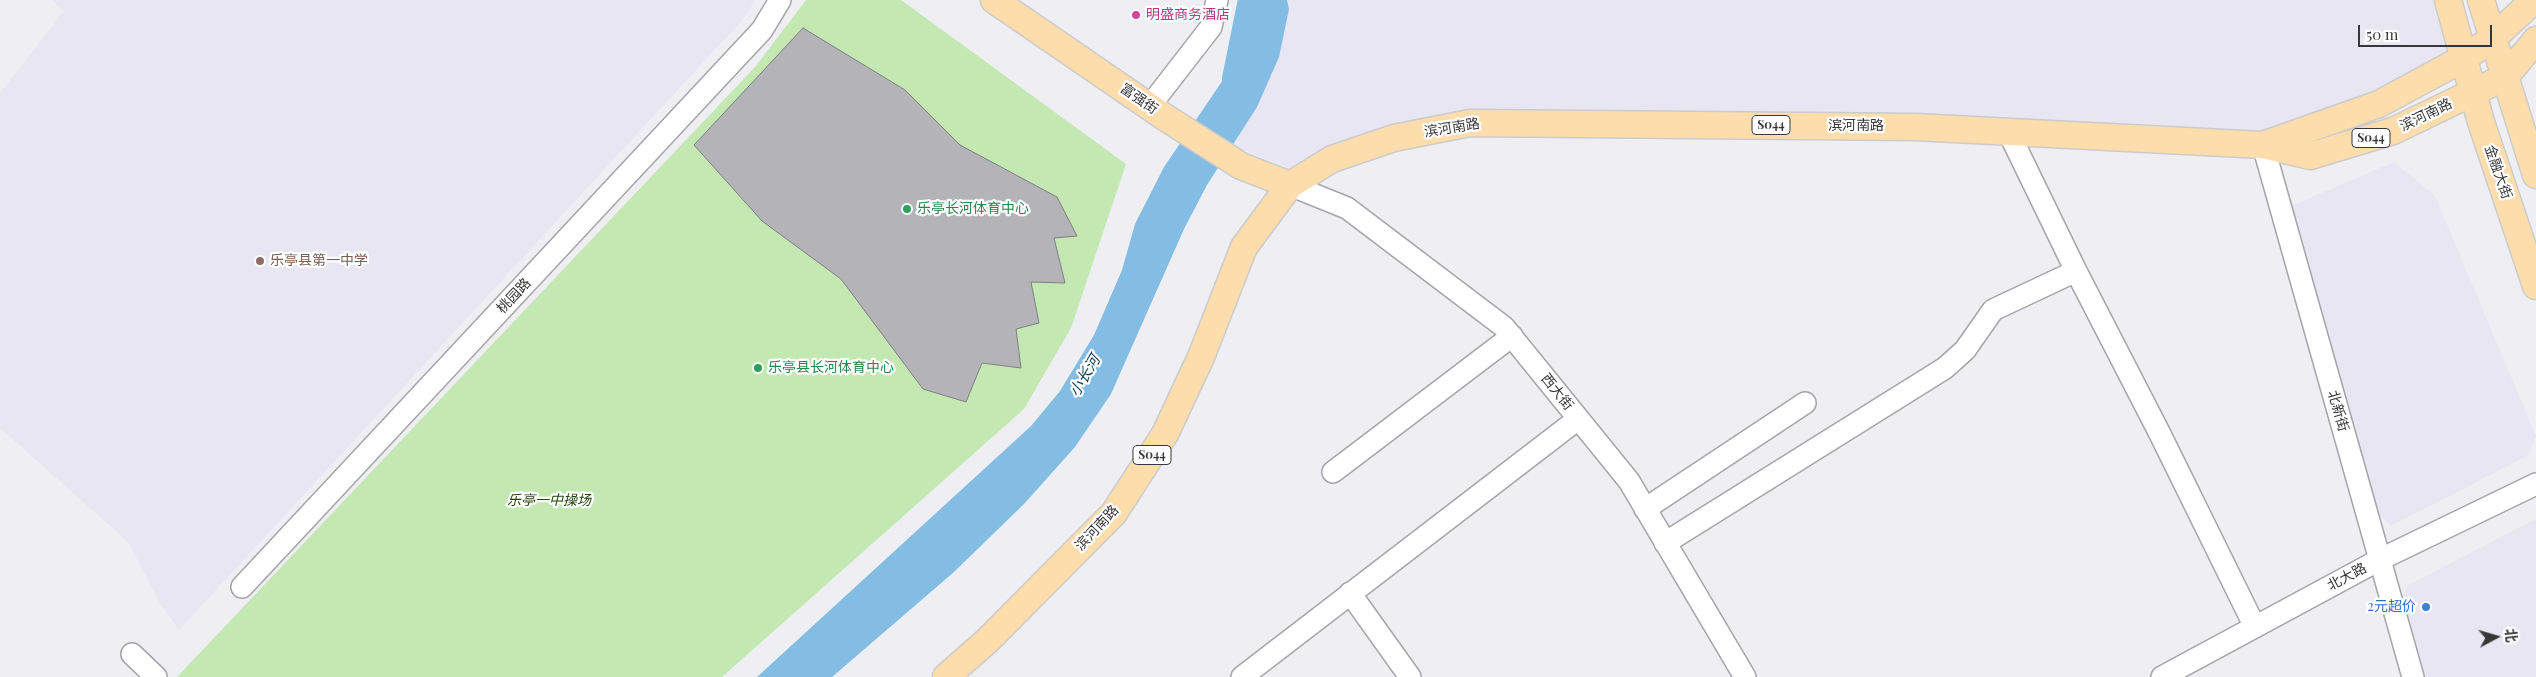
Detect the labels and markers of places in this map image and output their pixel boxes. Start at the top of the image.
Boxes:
place label: 明盛商务酒店 [1146,7,1230,23]
marker: 明盛商务酒店 [1130,9,1142,21]
place label: 乐亭长河体育中心 [917,201,1029,217]
marker: 乐亭长河体育中心 [901,203,913,215]
place label: 乐亭县第一中学 [270,253,368,269]
marker: 乐亭县第一中学 [254,255,266,267]
place label: 乐亭县长河体育中心 [768,360,894,376]
marker: 乐亭县长河体育中心 [752,362,764,374]
place label: 2元超价 [2367,599,2416,615]
marker: 2元超价 [2420,601,2432,613]

